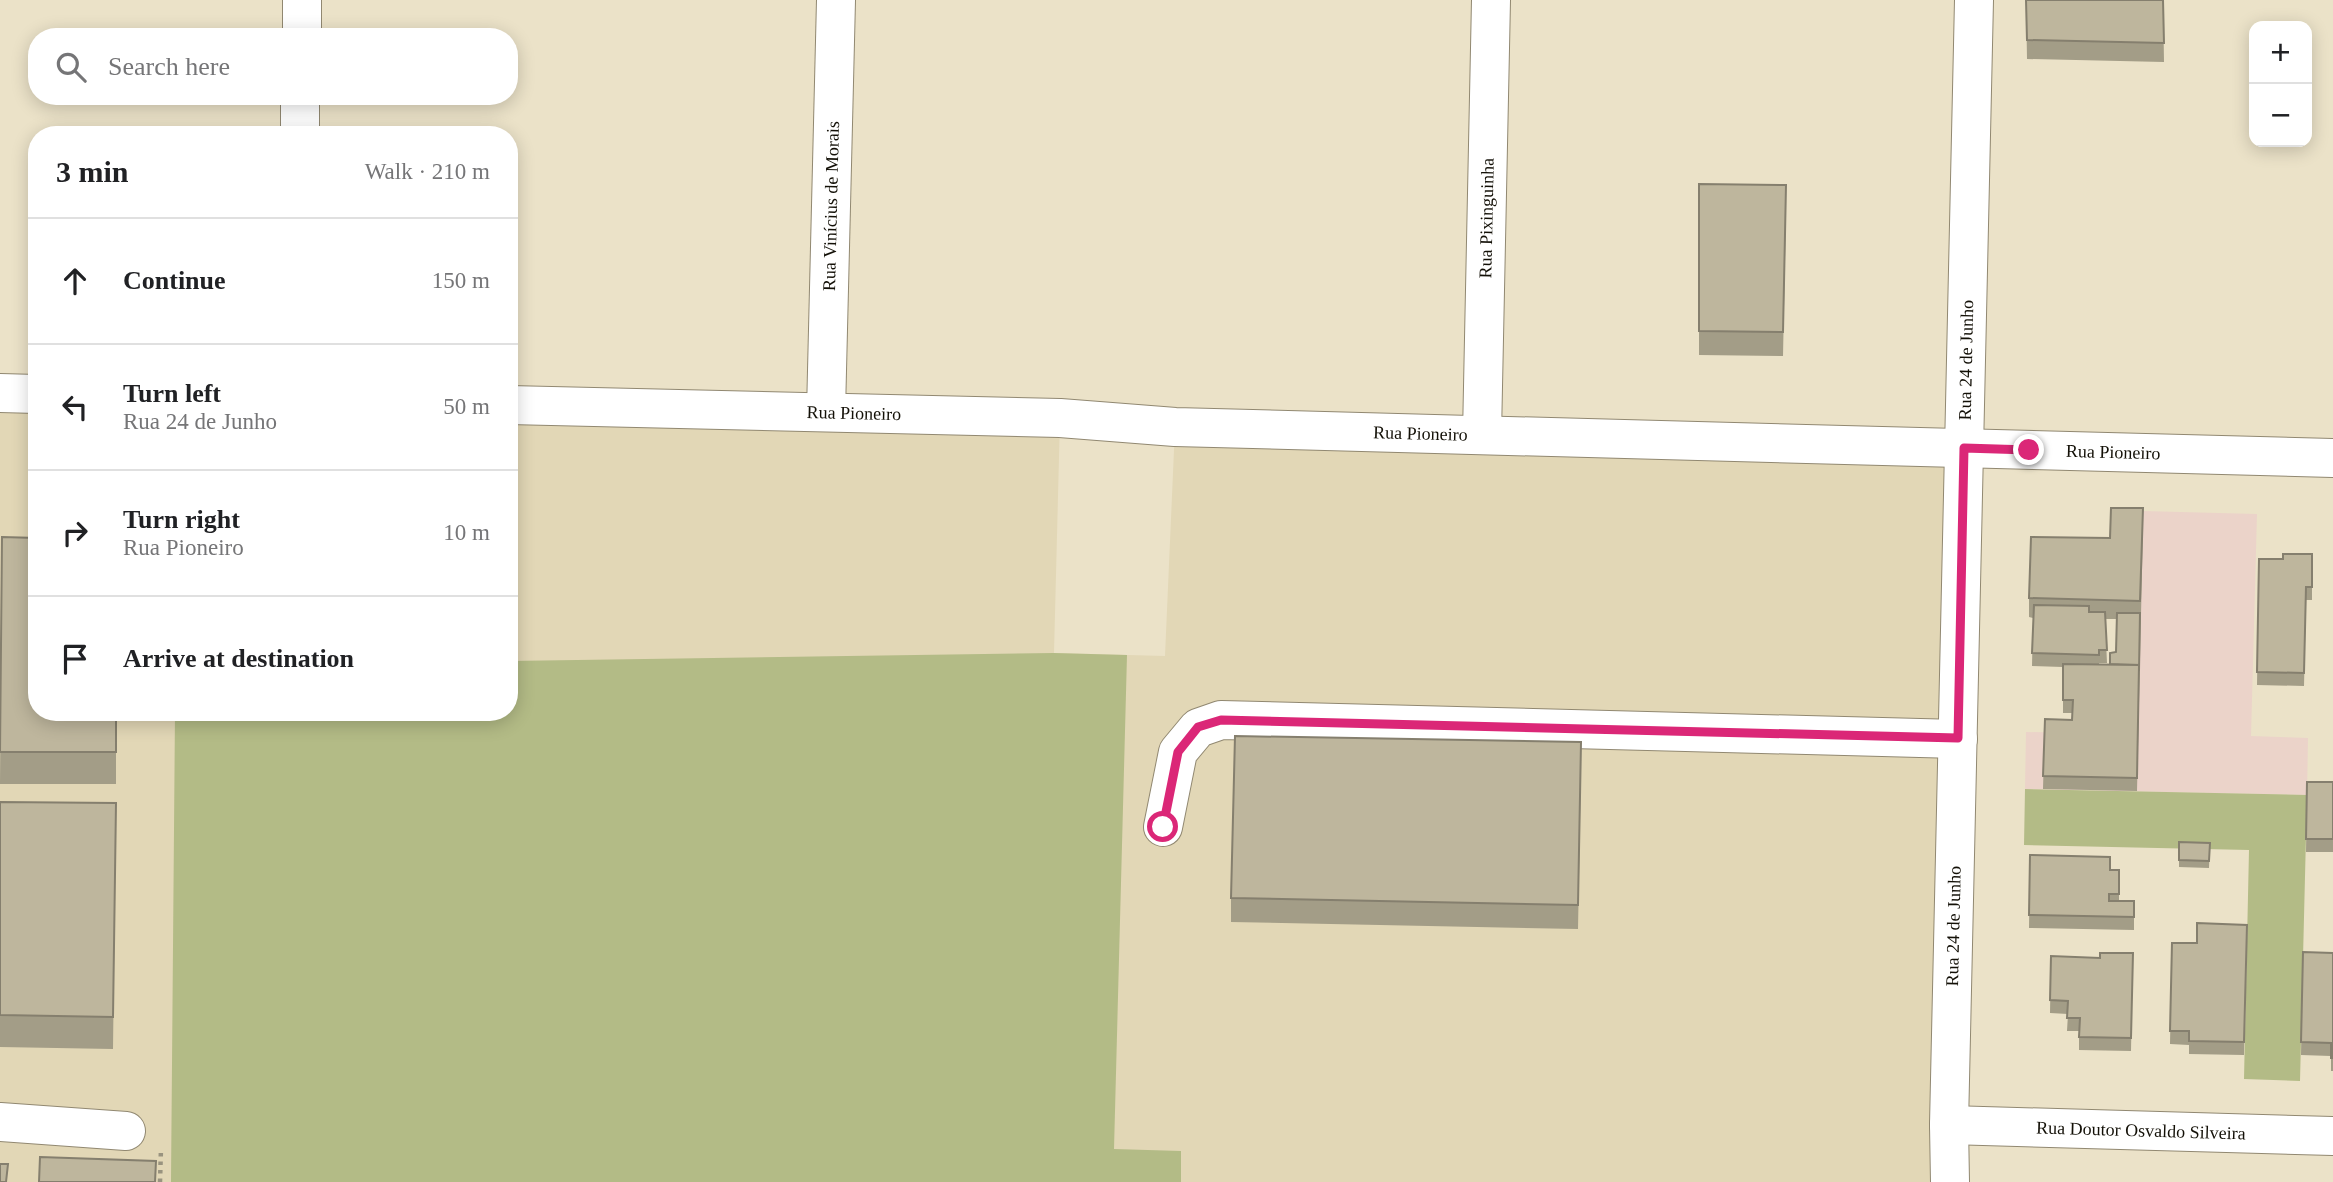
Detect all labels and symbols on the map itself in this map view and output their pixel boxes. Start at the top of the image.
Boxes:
street label: Rua Vinícius de Morais [819,121,843,291]
street label: Rua Pixinguinha [1475,158,1498,279]
street label: Rua 24 de Junho [1955,300,1977,421]
street label: Rua Pioneiro [806,402,901,424]
street label: Rua Pioneiro [1373,422,1468,445]
route end [2013,434,2044,465]
street label: Rua Pioneiro [2066,441,2161,463]
route start [1147,811,1178,842]
street label: Rua 24 de Junho [1942,866,1965,987]
street label: Rua Doutor Osvaldo Silveira [2036,1118,2246,1143]

